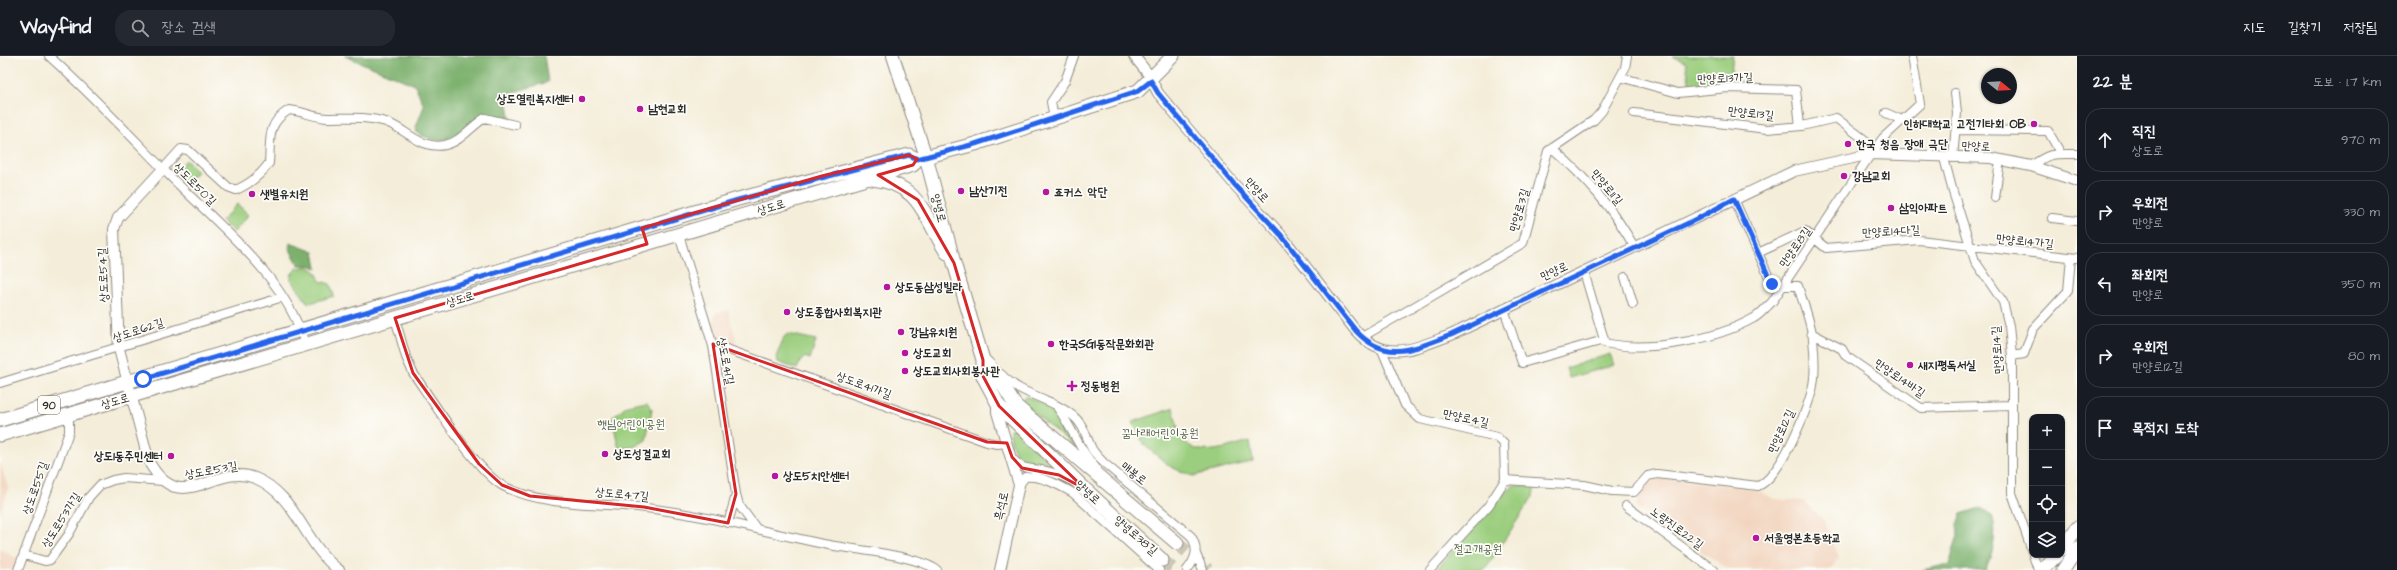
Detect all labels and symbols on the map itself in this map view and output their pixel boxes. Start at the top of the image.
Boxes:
north arrow [1981,68,2017,104]
street label: 만양로13가길 [1697,69,1754,88]
place label: 상도열린복지센터 [496,91,574,108]
marker: 상도열린복지센터 [577,94,587,104]
place label: 남현교회 [648,101,687,118]
street label: 만양로13길 [1727,103,1775,124]
marker: 남현교회 [635,104,645,114]
place label: 인하대학교 고전기타회 OB [1903,116,2026,133]
marker: 인하대학교 고전기타회 OB [2029,119,2039,129]
place label: 한국 청음 장애 극단 [1855,136,1948,153]
street label: 만양로 [1961,137,1991,156]
marker: 한국 청음 장애 극단 [1843,139,1853,149]
street label: 상도로50길 [169,159,220,210]
street label: 만양로11길 [1587,166,1627,209]
place label: 강남교회 [1852,168,1891,185]
marker: 강남교회 [1839,171,1849,181]
street label: 만양로 [1241,174,1273,207]
place label: 남산기전 [969,183,1008,200]
place label: 죠커스 악단 [1054,184,1107,201]
place label: 샛별유치원 [259,186,309,203]
marker: 남산기전 [956,186,966,196]
street label: 만양로3길 [1505,186,1534,234]
marker: 죠커스 악단 [1041,187,1051,197]
marker: 샛별유치원 [247,189,257,199]
street label: 양녕로 [927,192,950,224]
street label: 상도로 [755,195,787,220]
place label: 삼익아파트 [1899,200,1948,217]
marker: 삼익아파트 [1886,203,1896,213]
street label: 만양로14다길 [1862,221,1921,242]
street label: 만양로8길 [1775,223,1816,271]
street label: 만양로14가길 [1995,230,2055,253]
street label: 상도로54길 [94,247,113,303]
street label: 만양로 [1538,258,1571,285]
route end [1763,275,1781,293]
place label: 상도동삼성빌라 [894,279,963,296]
marker: 상도동삼성빌라 [882,282,892,292]
street label: 상도로 [444,287,476,312]
place label: 상도종합사회복지관 [794,304,882,321]
marker: 상도종합사회복지관 [782,307,792,317]
street label: 상도로62길 [110,314,166,347]
place label: 강남유치원 [909,324,958,341]
street label: 만양로14길 [1987,325,2008,375]
marker: 강남유치원 [896,327,906,337]
street label: 상도로41길 [713,336,739,387]
place label: 한국SGI동작문화회관 [1058,336,1154,353]
marker: 한국SGI동작문화회관 [1046,339,1056,349]
place label: 상도교회 [912,345,952,362]
marker: 상도교회 [900,348,910,358]
street label: 만양로14바길 [1871,355,1929,402]
place label: 새지평독서실 [1917,357,1976,374]
marker: 새지평독서실 [1905,360,1915,370]
place label: 상도교회사회봉사관 [912,363,1000,380]
marker: 상도교회사회봉사관 [900,366,910,376]
street label: 상도로41가길 [834,368,894,403]
route start [134,370,152,388]
place label: 정동병원 [1081,378,1120,395]
marker: 정동병원 [1066,380,1078,392]
street label: 상도로 [99,389,131,414]
road number: 90 [38,396,60,414]
street label: 만양로4길 [1441,405,1491,432]
street label: 만양로12길 [1764,406,1799,456]
park label: 햇님어린이공원 [597,416,665,433]
park label: 꿈나래어린이공원 [1121,425,1199,442]
place label: 상도성결교회 [612,446,671,463]
place label: 상도1동주민센터 [93,448,163,465]
marker: 상도성결교회 [600,449,610,459]
marker: 상도1동주민센터 [166,451,176,461]
street label: 상도로53길 [183,457,239,483]
street label: 매봉로 [1117,458,1150,489]
street label: 상도로55길 [18,459,53,517]
place label: 상도5치안센터 [782,468,849,485]
marker: 상도5치안센터 [770,471,780,481]
street label: 양녕로 [1071,476,1104,508]
street label: 상도로47길 [594,484,650,505]
street label: 상도로53가길 [38,489,85,551]
street label: 흑석로 [990,490,1013,522]
street label: 노량진로22길 [1647,503,1707,554]
street label: 양녕로38길 [1110,512,1161,559]
place label: 서울영본초등학교 [1764,530,1841,547]
marker: 서울영본초등학교 [1751,533,1761,543]
park label: 절고개공원 [1454,541,1502,558]

